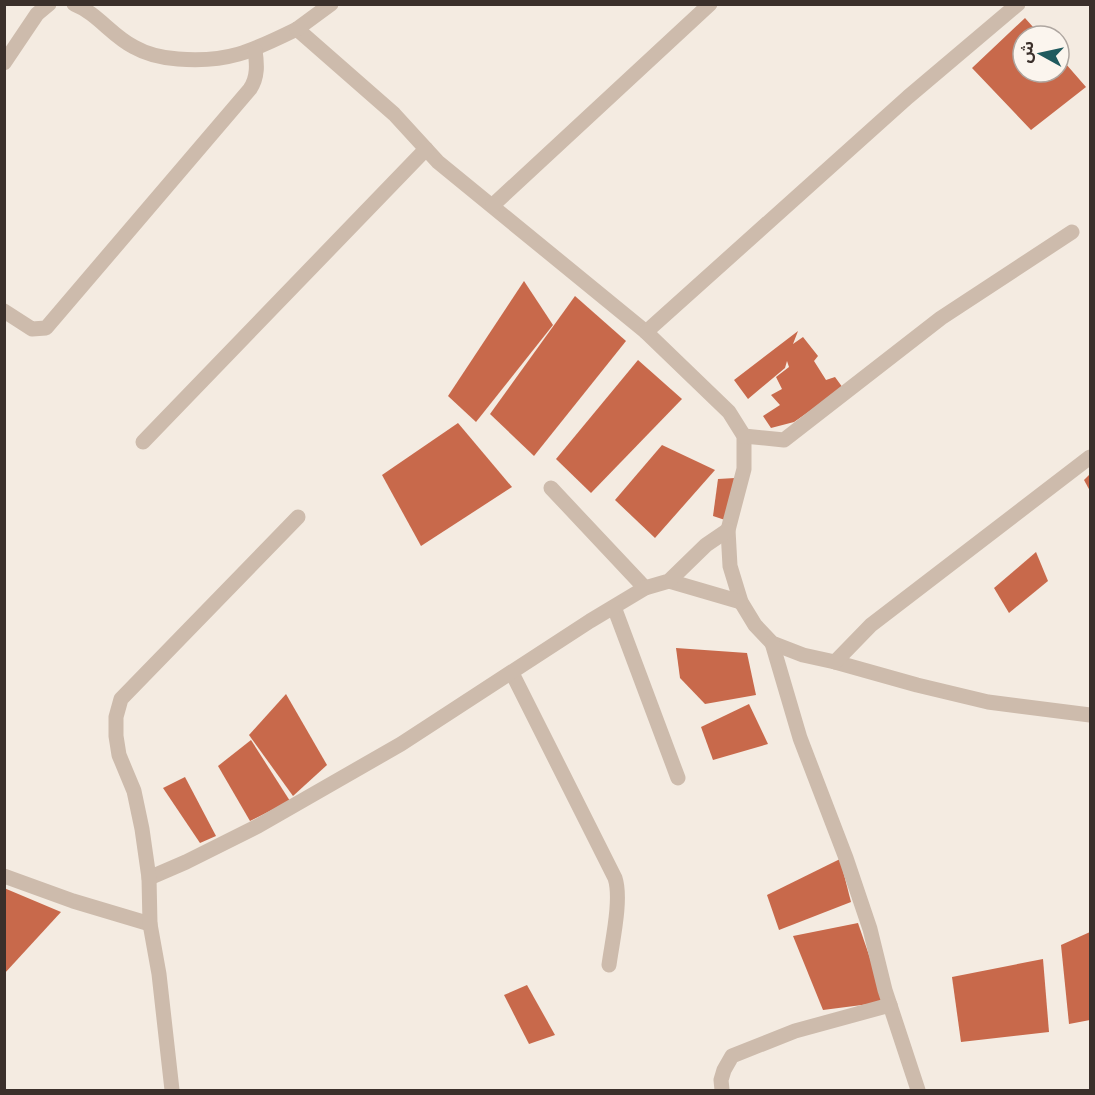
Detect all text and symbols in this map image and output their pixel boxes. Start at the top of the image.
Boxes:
north arrow [1011,24,1071,84]
text: ش [1015,40,1040,64]

